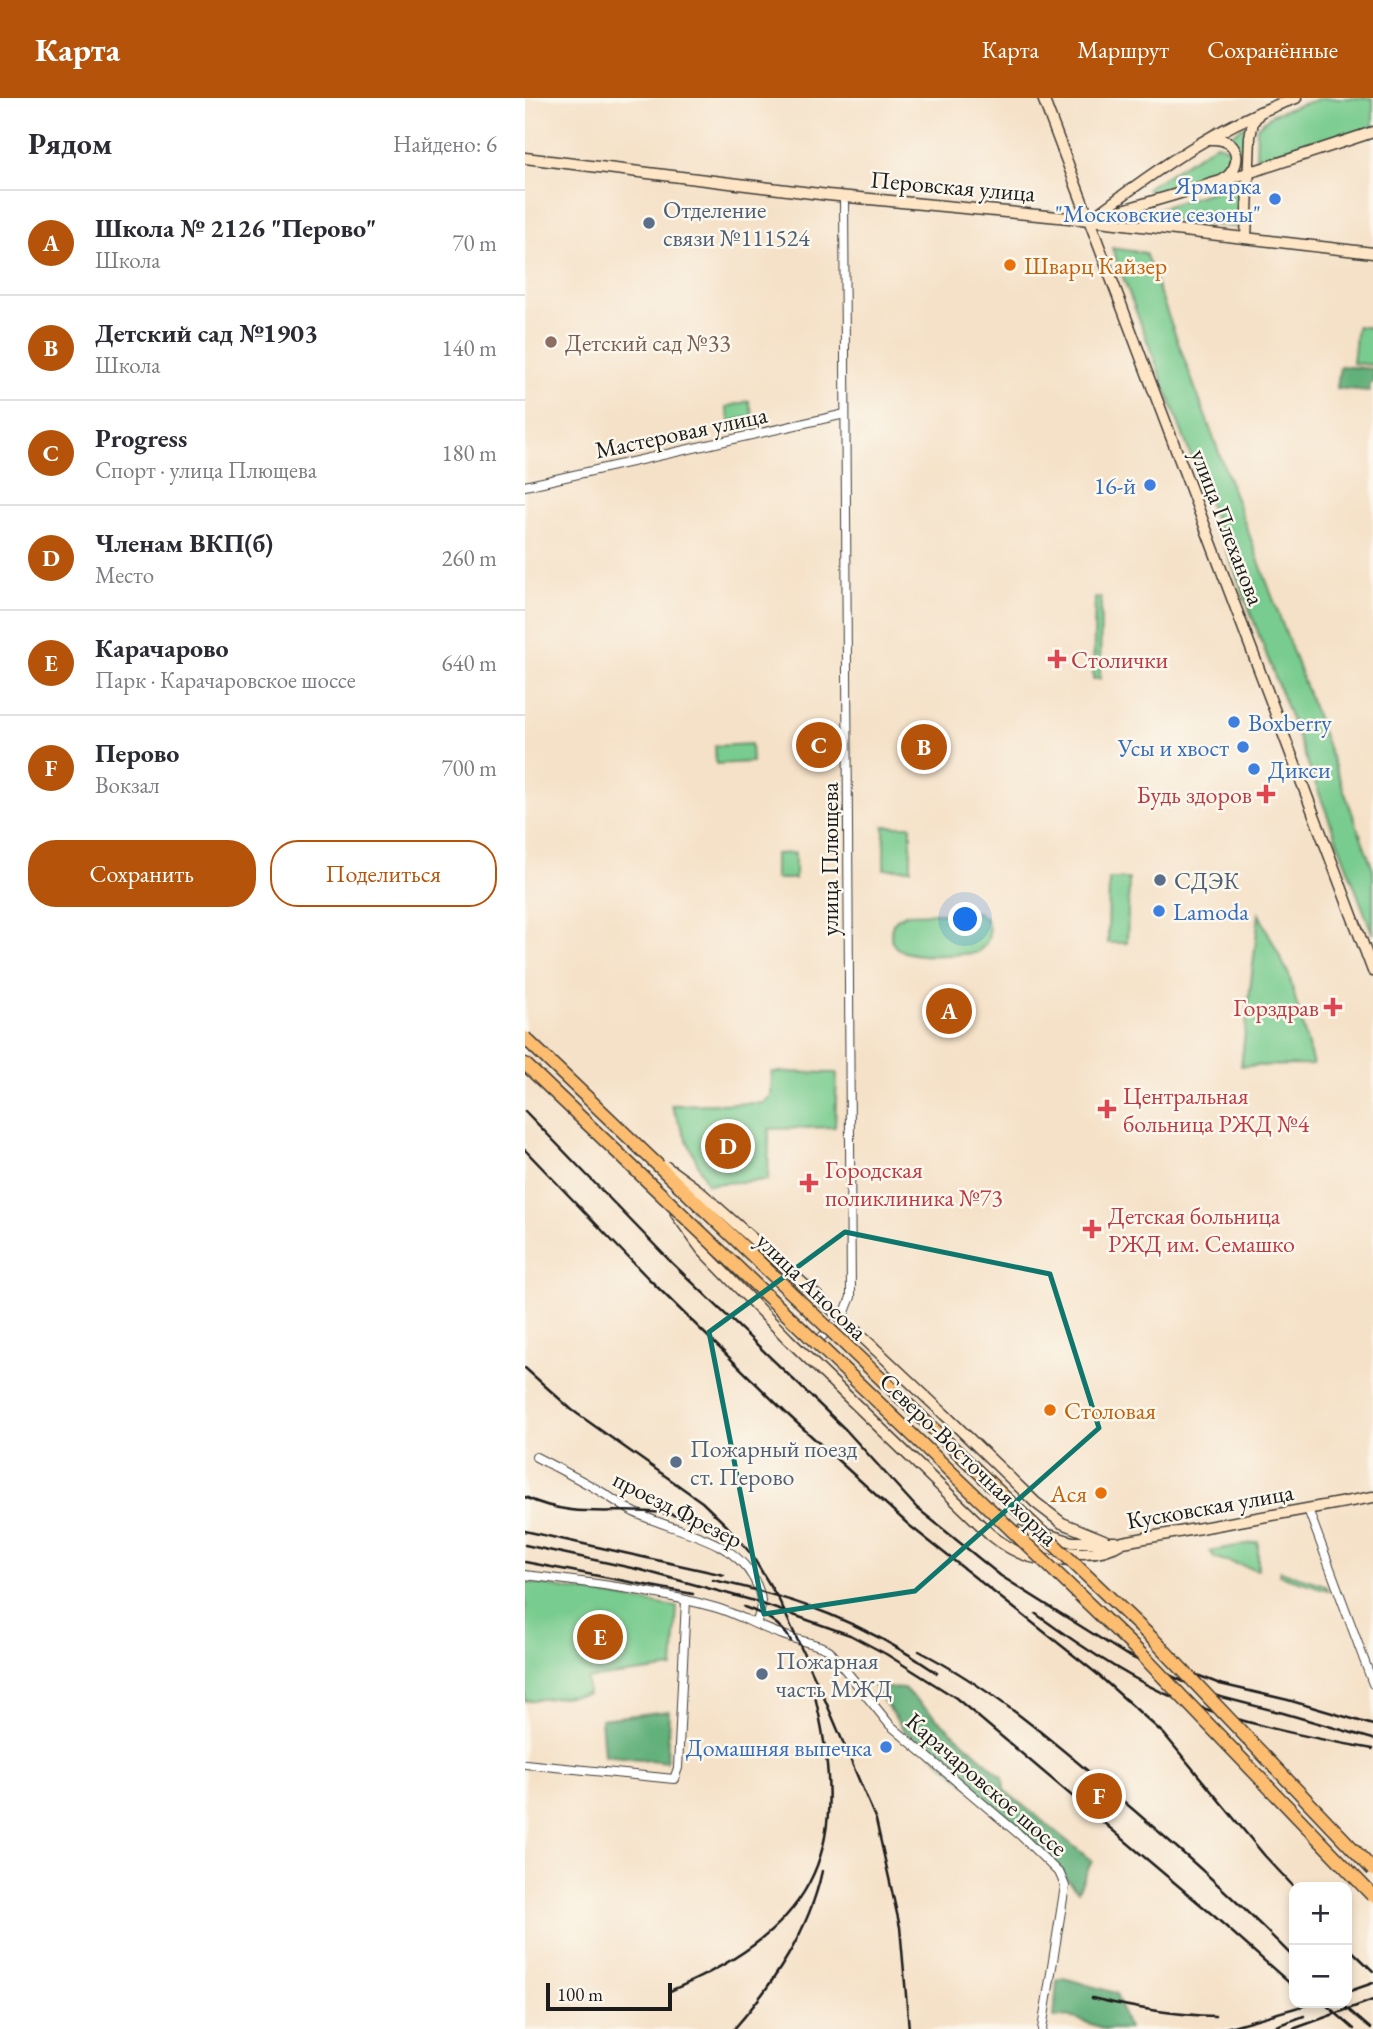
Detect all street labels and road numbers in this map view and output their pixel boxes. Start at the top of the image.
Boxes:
street label: Перовская улица [869,163,1037,209]
street label: Мастеровая улица [592,399,770,465]
street label: улица Плеханова [1184,444,1272,610]
street label: улица Плющева [814,782,845,936]
street label: улица Аносова [750,1225,874,1347]
street label: Северо-Восточная хорда [873,1366,1065,1553]
street label: проезд Фрезер [608,1463,748,1555]
street label: Кусковская улица [1124,1476,1296,1536]
street label: Карачаровское шоссе [900,1705,1074,1863]

